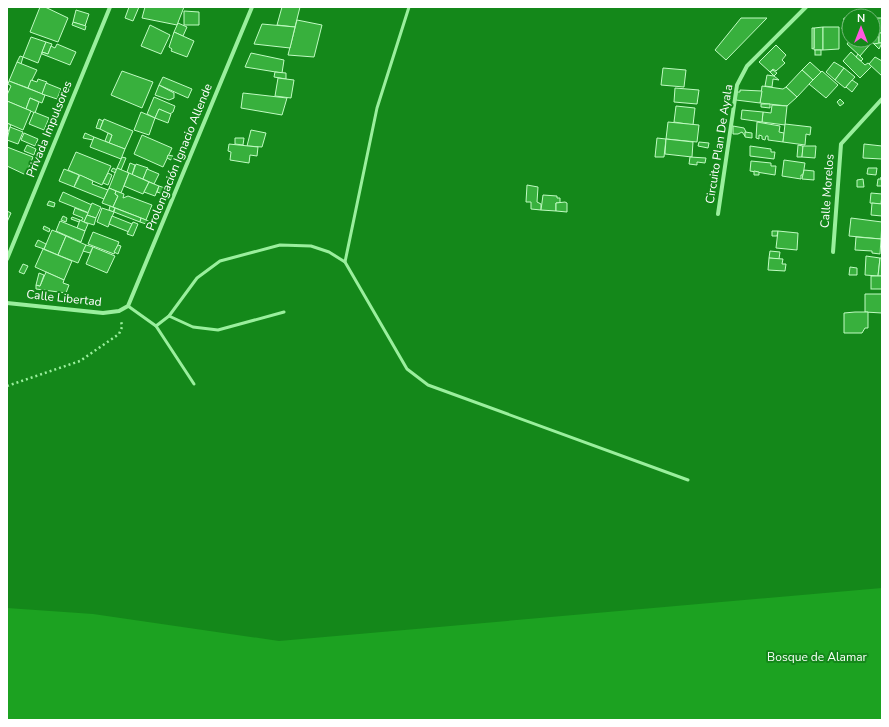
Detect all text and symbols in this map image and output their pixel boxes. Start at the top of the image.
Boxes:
north arrow [841,8,881,48]
text: N [857,11,865,26]
street label: Privada Impulsores [22,78,76,180]
street label: Prolongación Ignacio Allende [142,81,216,233]
street label: Circuito Plan De Ayala [702,83,736,205]
street label: Calle Morelos [816,153,838,229]
street label: Calle Libertad [26,286,102,310]
park label: Bosque de Alamar [767,649,868,665]

